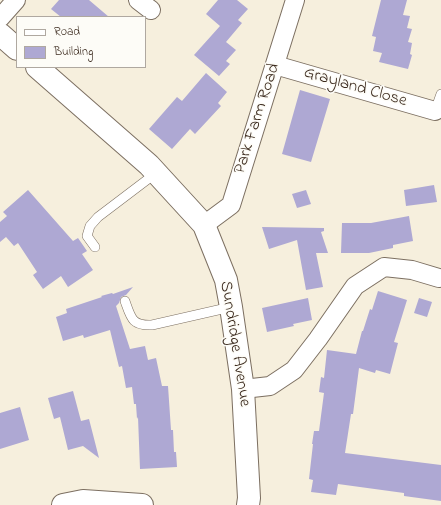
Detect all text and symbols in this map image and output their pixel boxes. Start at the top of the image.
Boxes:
legend [16,16,146,68]
text: Road [54,23,80,41]
text: Building [54,43,93,61]
street label: Park Farm Road [231,61,285,177]
street label: Grayland Close [301,64,409,112]
street label: Sundridge Avenue [214,280,254,408]

